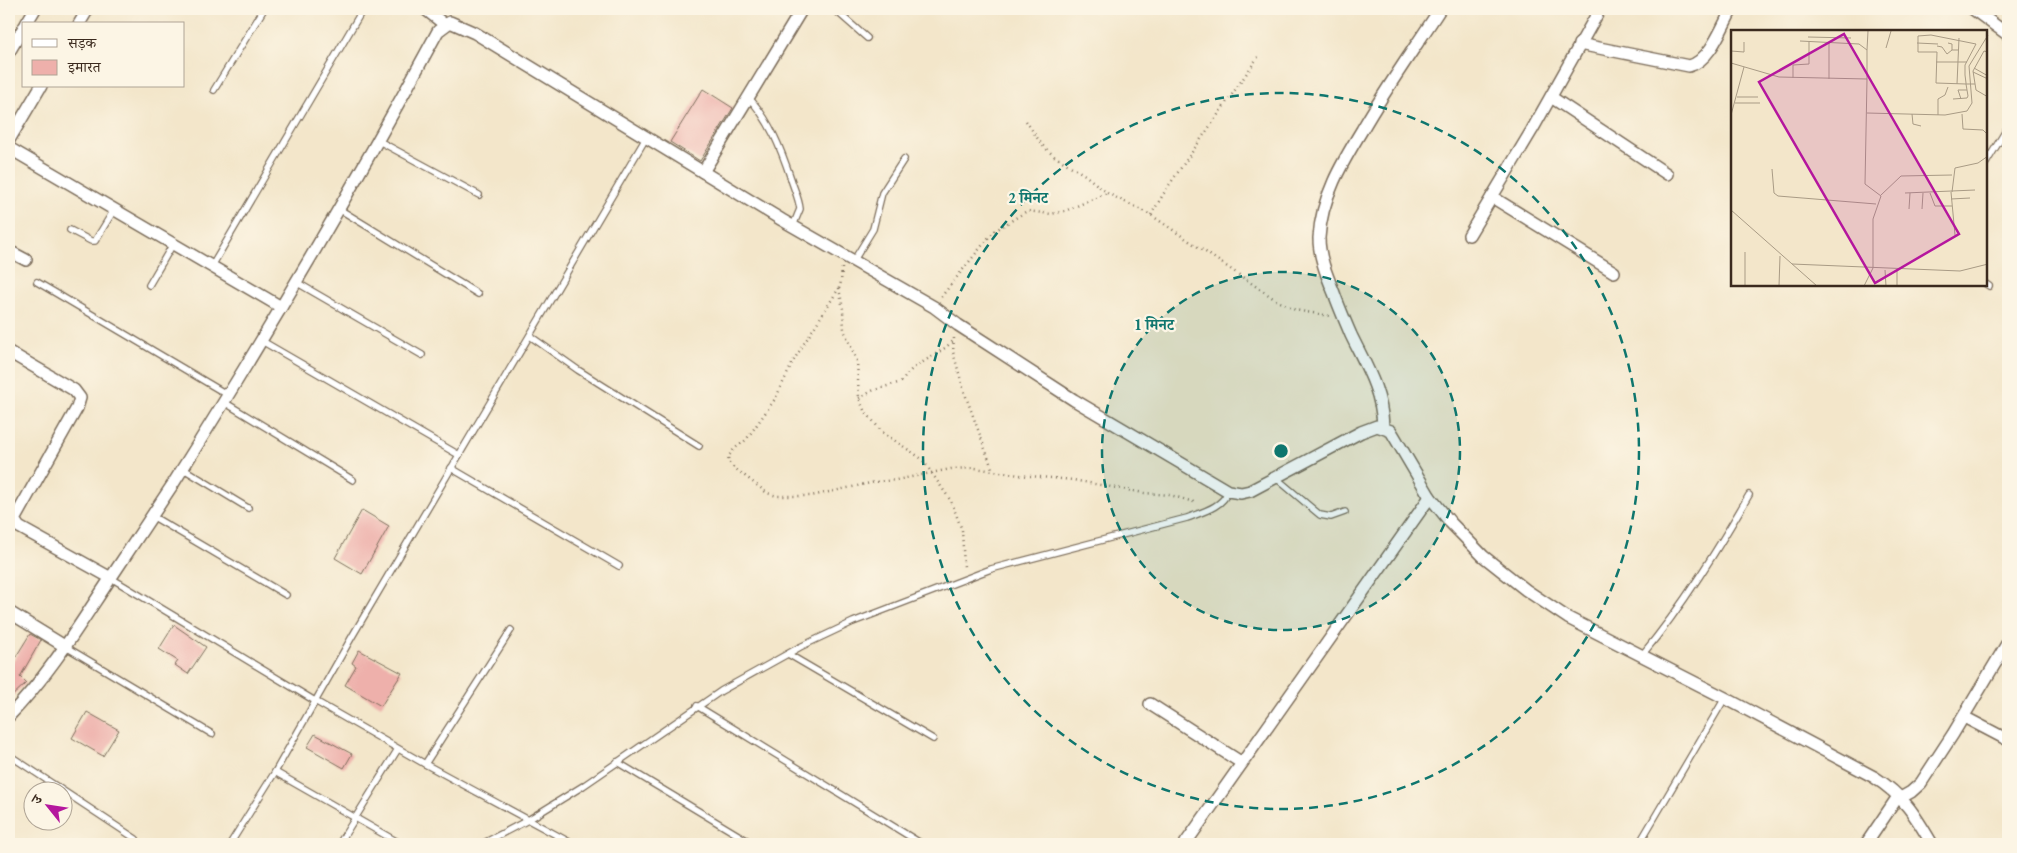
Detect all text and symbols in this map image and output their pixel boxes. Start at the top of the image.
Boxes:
legend [22,22,185,88]
inset map [1731,30,1987,286]
text: सड़क [67,33,97,52]
text: इमारत [67,57,102,76]
text: 2 मिनट [1008,188,1050,207]
text: 1 मिनट [1134,315,1176,334]
centre of rings [1272,442,1290,460]
north arrow [22,780,72,830]
text: उ [27,791,47,808]

